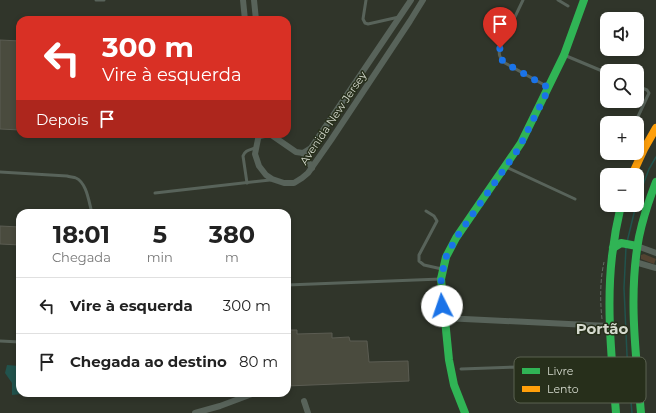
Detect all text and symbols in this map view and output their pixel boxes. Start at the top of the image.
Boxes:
pin [483,7.0,517,48]
map controls [600,12,644,212]
button: sound [600,12,644,56]
icon: arrive [489,13,511,35]
text: 300 m [102,30,194,64]
icon: left [36,32,88,84]
text: Vire à esquerda [102,64,242,86]
button: search [600,64,644,108]
street label: Avenida New Jersey [297,69,370,167]
icon: arrive [96,108,118,130]
text: Depois [36,110,88,129]
button: + [600,116,644,160]
button: − [600,168,644,212]
text: 18:01 [53,220,110,249]
text: 5 [153,220,167,249]
text: 380 [209,220,255,249]
text: Chegada [52,249,111,265]
text: min [147,249,173,265]
text: m [225,249,239,265]
position arrow [421,285,463,327]
icon: left [36,295,58,317]
text: Vire à esquerda [70,296,193,315]
text: 300 m [223,296,271,315]
district label: Portão [576,319,629,338]
icon: arrive [36,351,58,373]
text: Chegada ao destino [70,352,227,371]
text: 80 m [239,352,278,371]
legend [514,357,646,403]
text: Livre [547,364,574,378]
text: Lento [547,382,579,396]

